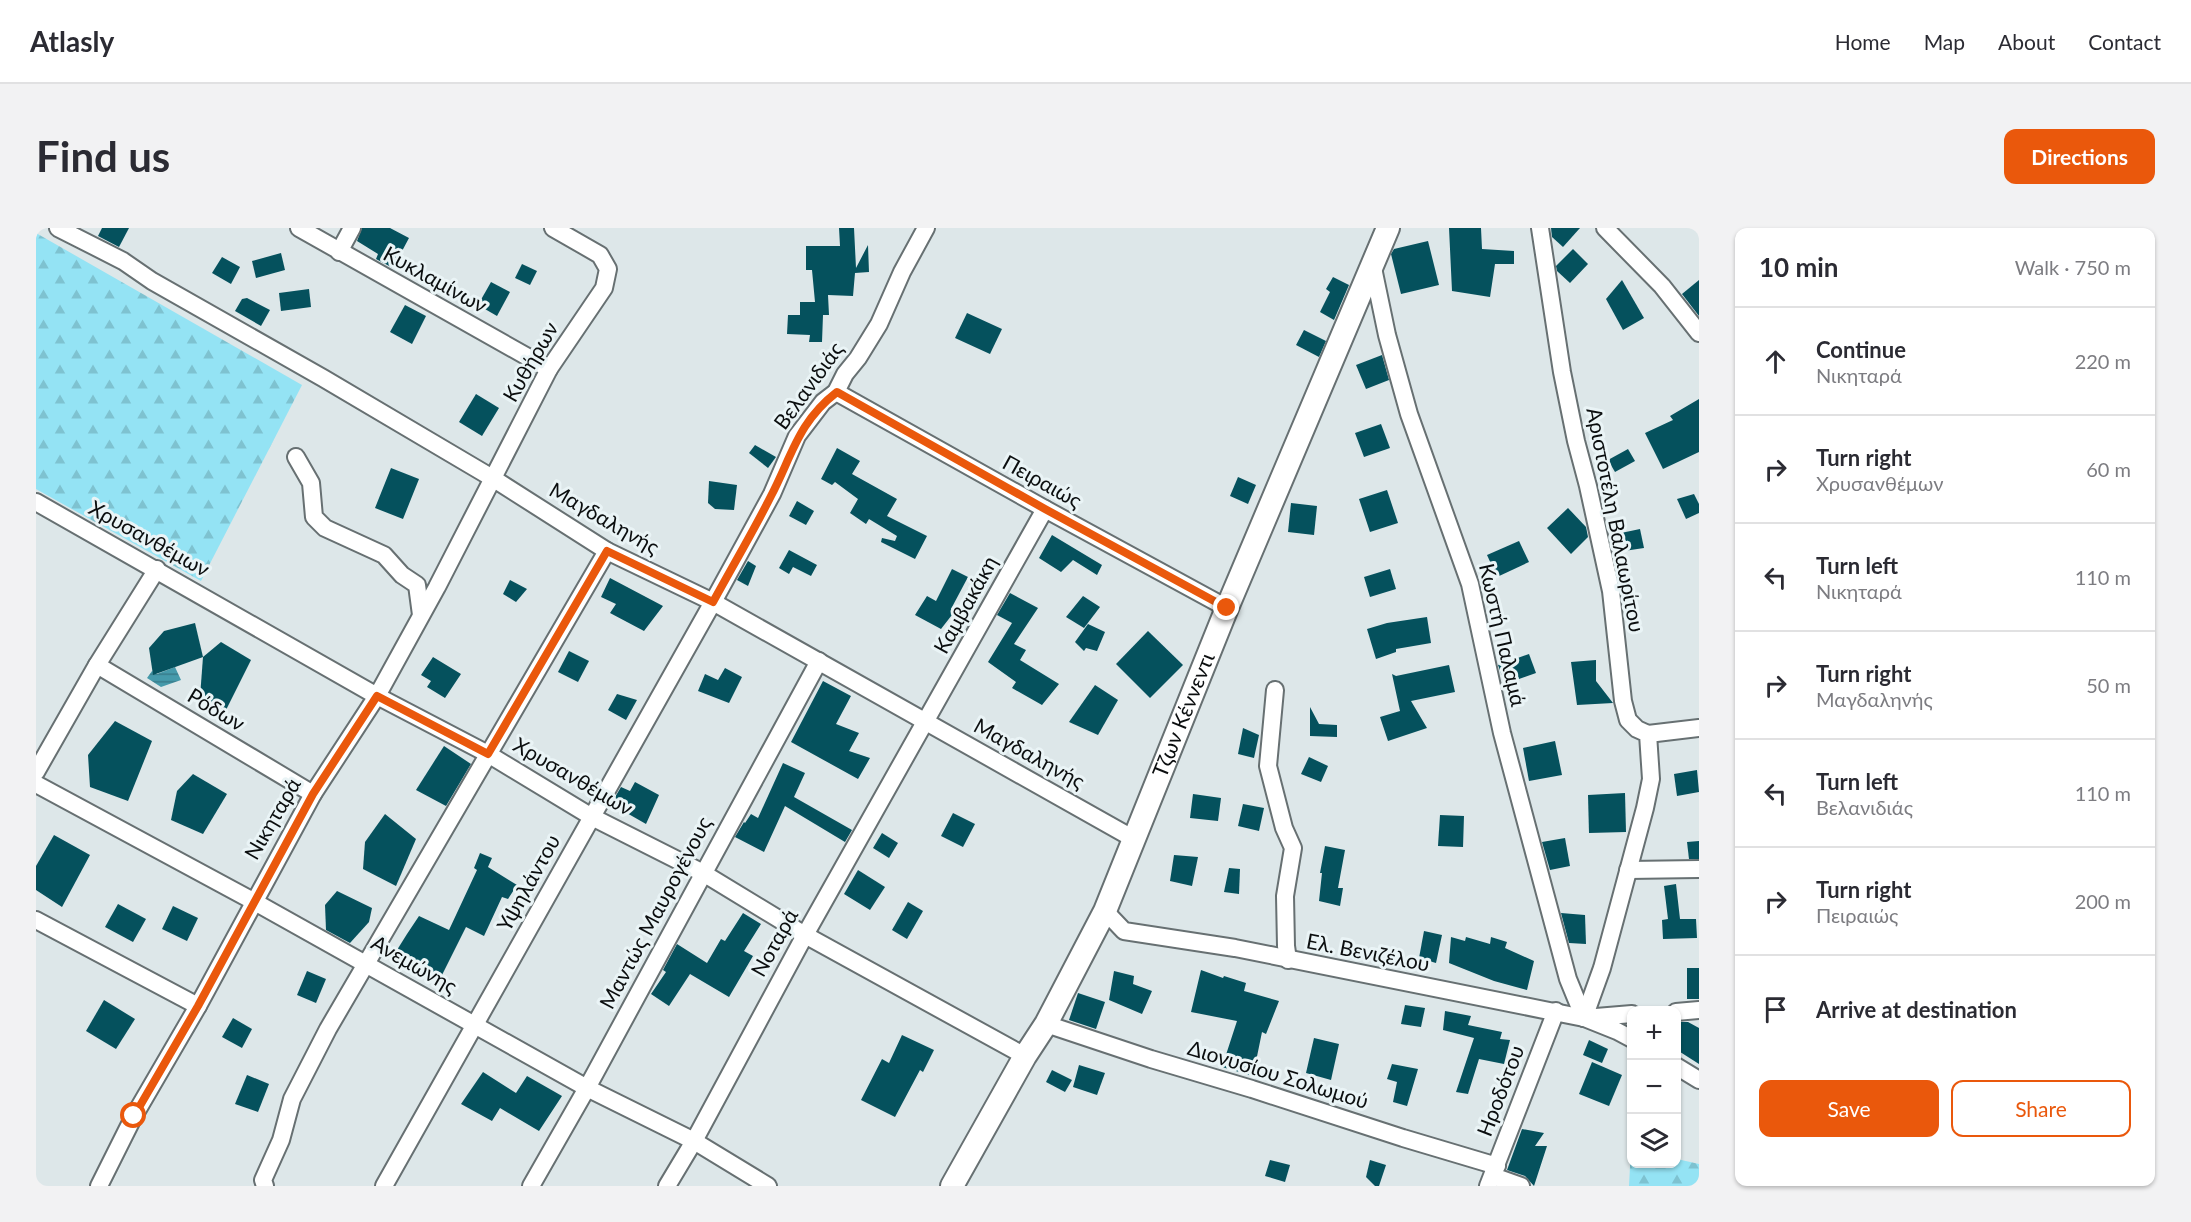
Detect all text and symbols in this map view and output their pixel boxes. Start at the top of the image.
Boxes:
text: Atlasly [30,24,114,58]
text: Home [1835,29,1891,54]
text: Map [1924,29,1965,54]
text: About [1998,29,2055,54]
text: Contact [2088,29,2161,54]
button: Directions [2004,129,2155,184]
text: Find us [36,131,170,181]
street label: Κυκλαμίνων [380,240,492,317]
text: 10 min [1759,251,1839,283]
text: Walk · 750 m [2015,255,2131,279]
street label: Κυθήρων [497,317,563,406]
street label: Βελανιδιάς [768,336,848,434]
text: Continue [1816,336,1906,363]
icon: ahead [1759,345,1792,378]
text: 220 m [2075,349,2131,373]
text: Νικηταρά [1816,363,1902,387]
street label: Αριστοτέλη Βαλαωρίτου [1582,405,1651,634]
text: Turn right [1816,444,1911,471]
street label: Πειραιώς [999,449,1087,513]
icon: right [1759,453,1792,486]
text: 60 m [2086,457,2131,481]
text: Χρυσανθέμων [1816,471,1943,495]
street label: Μαγδαληνής [545,476,664,559]
street label: Χρυσανθέμων [85,494,214,581]
street label: Καμβακάκη [928,551,1002,657]
text: Turn left [1816,552,1898,579]
street label: Κωστή Παλαμά [1475,561,1532,709]
icon: left [1759,561,1792,594]
text: 110 m [2075,565,2131,589]
text: Νικηταρά [1816,579,1902,603]
route end [1213,594,1239,620]
street label: Τζων Κέννεντι [1146,648,1219,780]
text: Turn right [1816,660,1911,687]
icon: right [1759,669,1792,702]
text: 50 m [2086,673,2131,697]
street label: Ρόδων [184,682,250,736]
text: Μαγδαληνής [1816,687,1933,711]
street label: Μαγδαληνής [970,712,1090,793]
street label: Χρυσανθέμων [510,731,638,820]
text: Turn left [1816,768,1898,795]
street label: Νικηταρά [238,773,305,864]
icon: left [1759,777,1792,810]
text: 110 m [2075,781,2131,805]
text: Βελανιδιάς [1816,795,1913,819]
street label: Μαντώς Μαυρογένους [593,812,716,1013]
street label: Υψηλάντου [491,830,564,935]
text: Turn right [1816,876,1911,903]
icon: right [1759,885,1792,918]
text: 200 m [2075,889,2131,913]
text: Πειραιώς [1816,903,1898,927]
street label: Νοταρά [745,904,803,980]
street label: Ελ. Βενιζέλου [1305,927,1432,976]
street label: Ανεμώνης [367,929,462,998]
icon: arrive [1759,993,1792,1026]
text: Arrive at destination [1816,996,2017,1023]
map controls [1627,1006,1681,1168]
button: + [1627,1006,1681,1060]
street label: Διονυσίου Σολωμού [1185,1034,1372,1113]
street label: Ηροδότου [1471,1041,1528,1139]
button: − [1627,1060,1681,1114]
button: Save [1759,1080,1939,1137]
button: Share [1951,1080,2131,1137]
route start [120,1102,146,1128]
button: layers [1627,1114,1681,1168]

